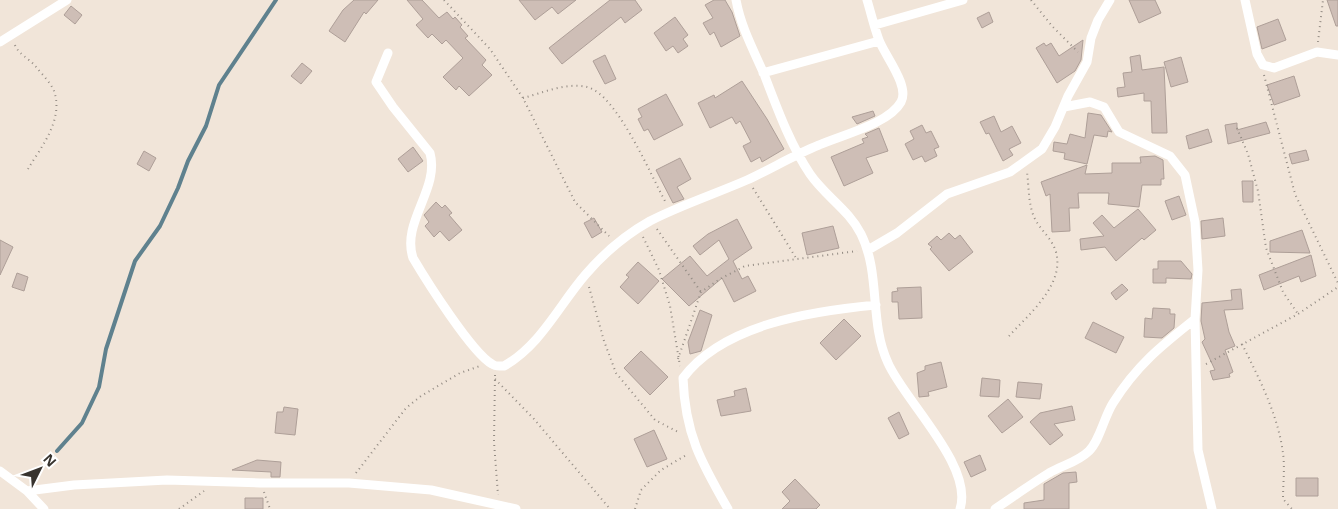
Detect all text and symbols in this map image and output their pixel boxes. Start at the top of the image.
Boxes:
north arrow [15,444,65,494]
text: N [39,449,61,471]

